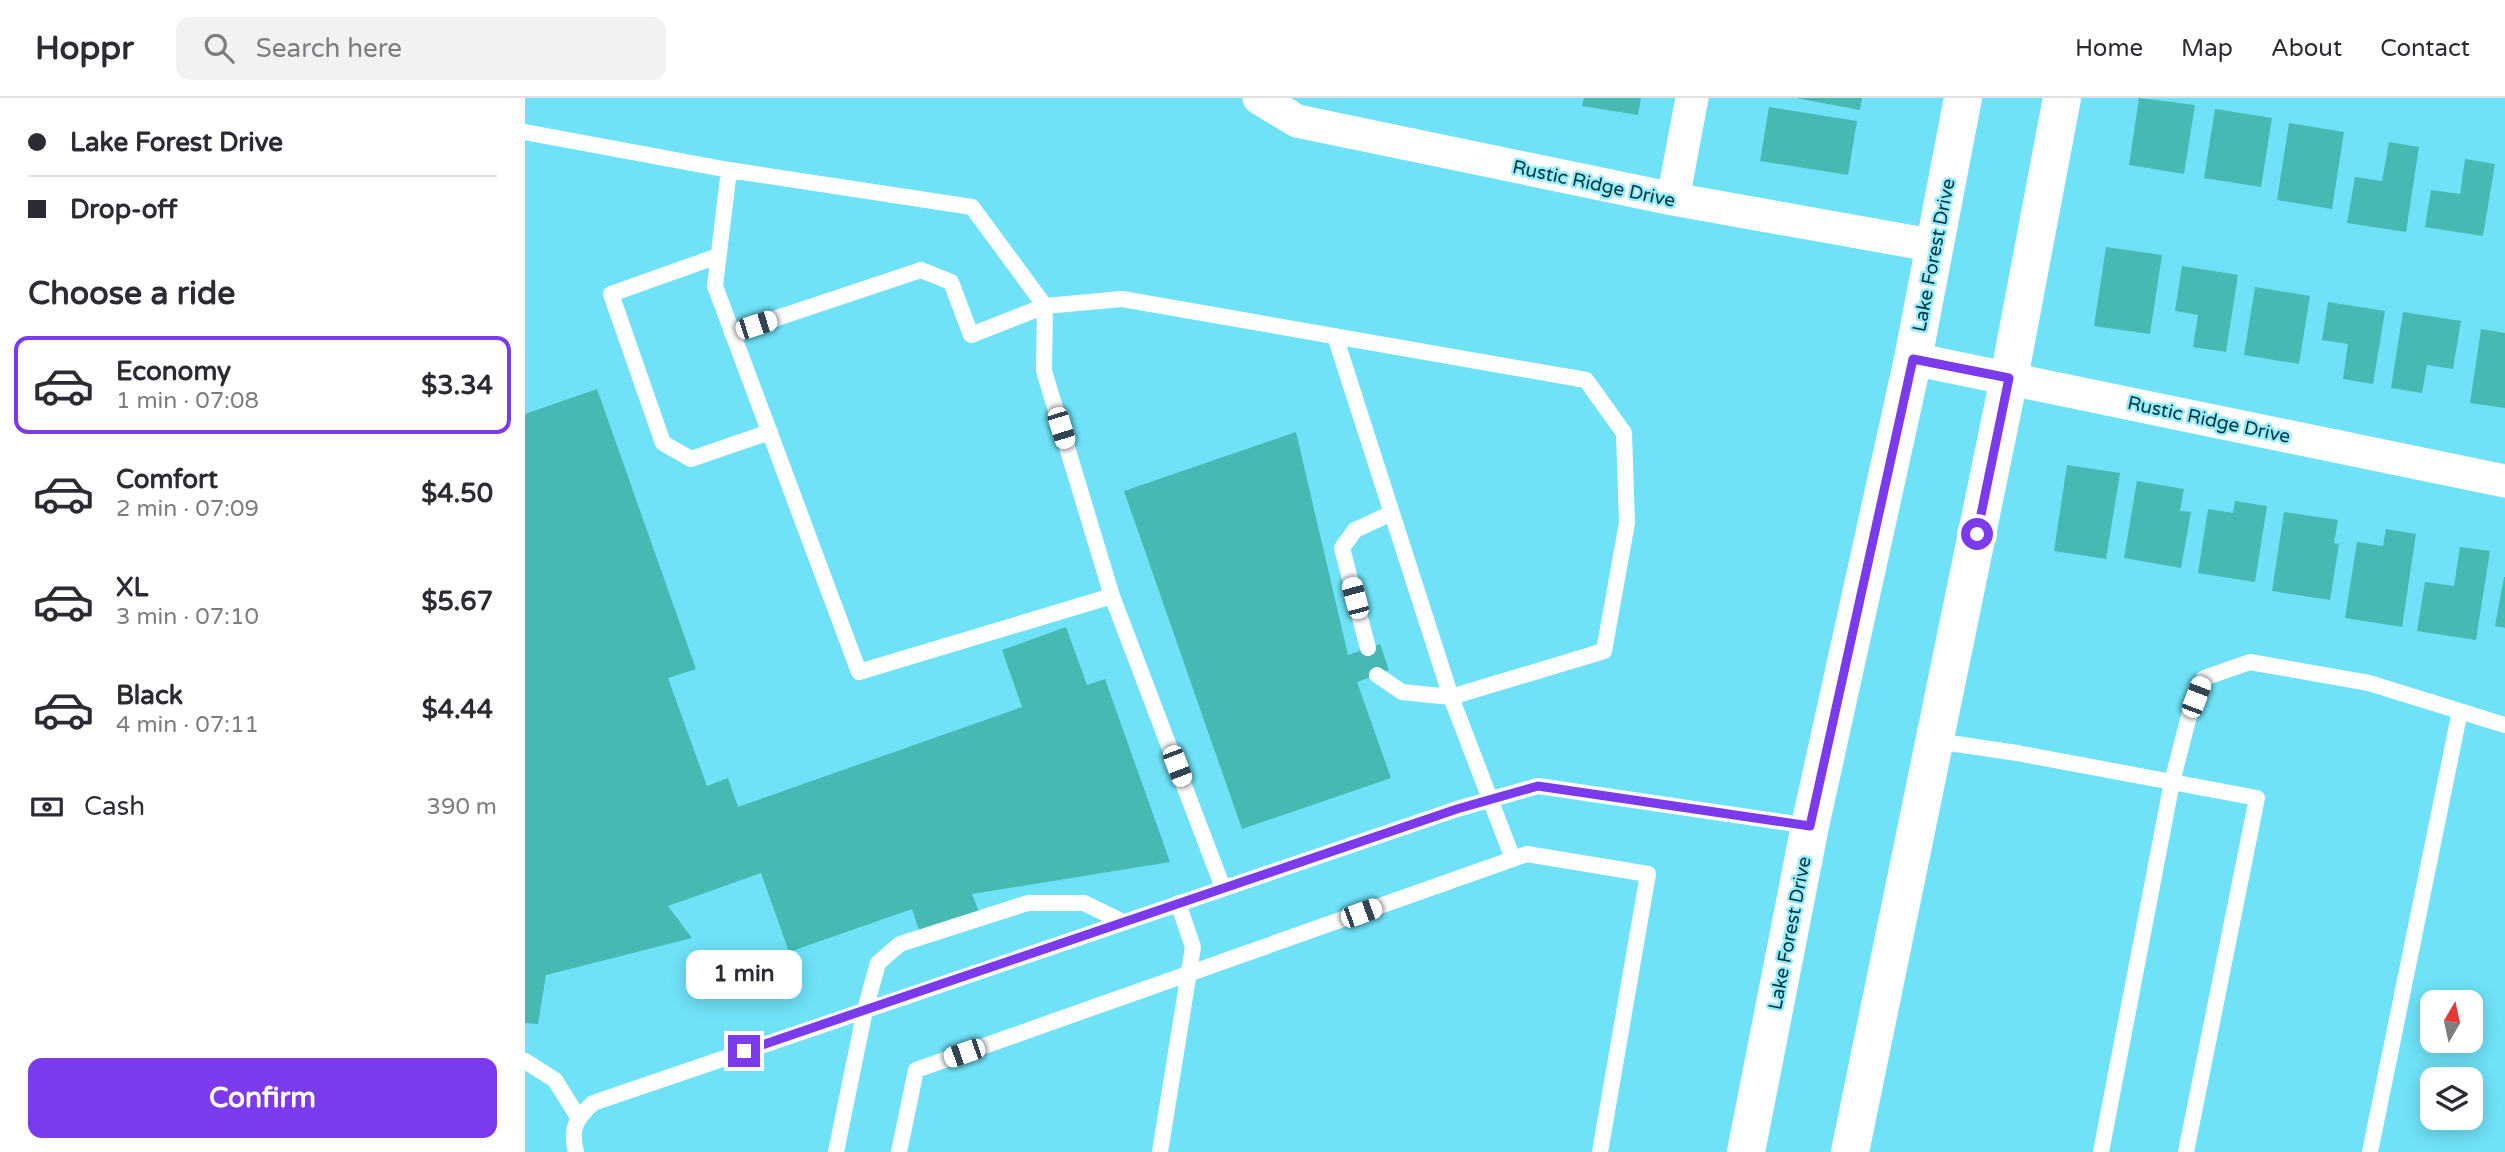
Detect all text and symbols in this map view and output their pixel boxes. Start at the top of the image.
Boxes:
search box [176,17,666,80]
text: Hoppr [35,29,134,68]
icon: search [200,29,238,67]
text: Search here [256,33,402,64]
text: Home [2075,34,2143,63]
text: Map [2181,34,2233,63]
text: About [2271,34,2342,63]
text: Contact [2380,34,2470,63]
text: Lake Forest Drive [70,127,283,158]
street label: Rustic Ridge Drive [1510,156,1677,212]
street label: Lake Forest Drive [1908,177,1960,334]
text: Drop-off [70,194,177,225]
text: Choose a ride [28,275,235,313]
car [733,309,780,341]
icon: car [32,354,95,417]
text: Economy [116,356,231,387]
text: $3.34 [421,370,493,401]
text: 1 min · 07:08 [116,387,259,415]
street label: Rustic Ridge Drive [2125,392,2292,448]
car [1045,405,1078,451]
icon: car [32,462,95,525]
text: Comfort [116,464,218,495]
text: $4.50 [421,478,493,509]
text: 2 min · 07:09 [116,495,259,523]
route start [1961,518,1993,550]
icon: car [32,570,95,633]
text: XL [116,572,148,603]
car [1340,575,1371,621]
text: $5.67 [421,586,493,617]
text: 3 min · 07:10 [116,603,259,631]
car [2179,674,2214,720]
icon: car [32,678,95,741]
text: Black [116,680,183,711]
text: $4.44 [422,694,493,725]
text: 4 min · 07:11 [116,711,259,739]
car [1160,743,1195,789]
icon: cash [28,788,66,826]
text: Cash [84,791,145,822]
text: 390 m [427,793,497,821]
street label: Lake Forest Drive [1764,855,1816,1012]
car [1338,896,1385,930]
callout: 1 min [686,950,802,998]
text: 1 min [713,960,775,988]
north arrow [2420,990,2483,1054]
map controls [2420,990,2483,1130]
route end [728,1035,760,1067]
car [941,1036,988,1070]
button: Confirm [28,1058,497,1138]
button: layers [2420,1067,2483,1130]

